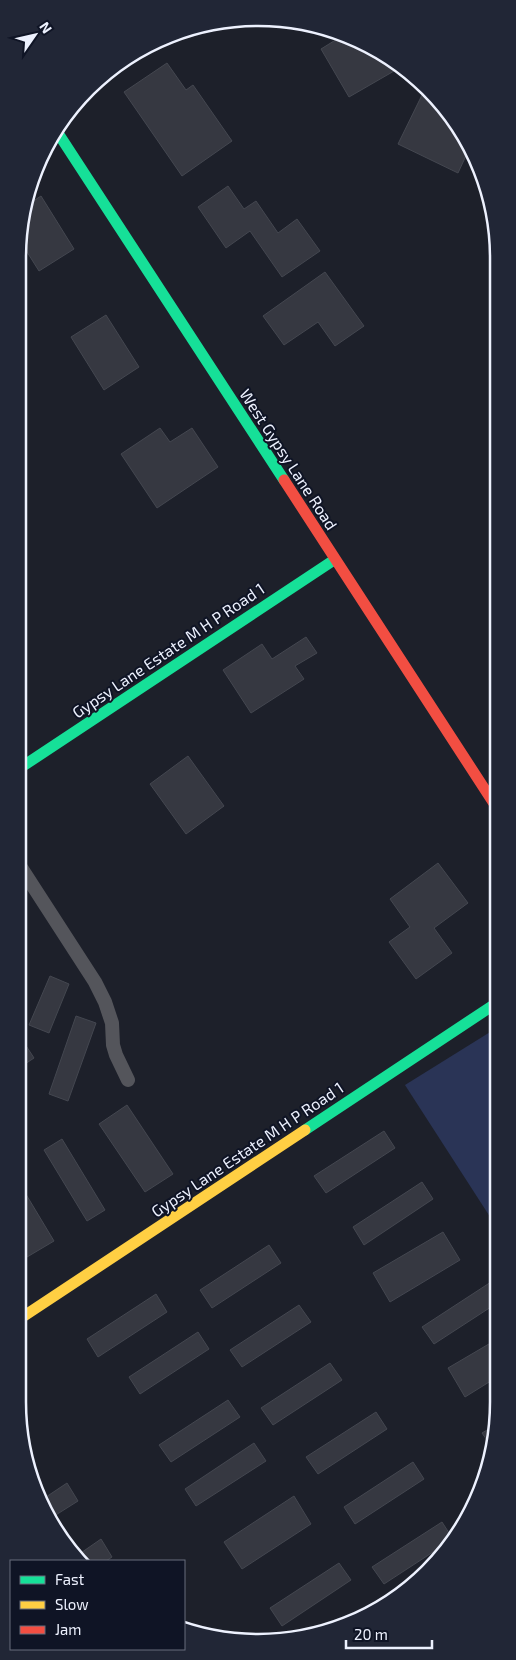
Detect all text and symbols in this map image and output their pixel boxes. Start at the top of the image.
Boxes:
north arrow [10,10,60,60]
text: N [36,19,56,36]
street label: West Gypsy Lane Road [236,385,342,533]
street label: Gypsy Lane Estate M H P Road 1 [68,578,268,722]
street label: Gypsy Lane Estate M H P Road 1 [147,1077,347,1221]
legend [10,1560,185,1650]
text: Fast [55,1570,85,1588]
text: Slow [55,1595,89,1613]
scale bar [346,1618,432,1650]
text: Jam [55,1620,81,1638]
text: 20 m [354,1625,388,1643]

